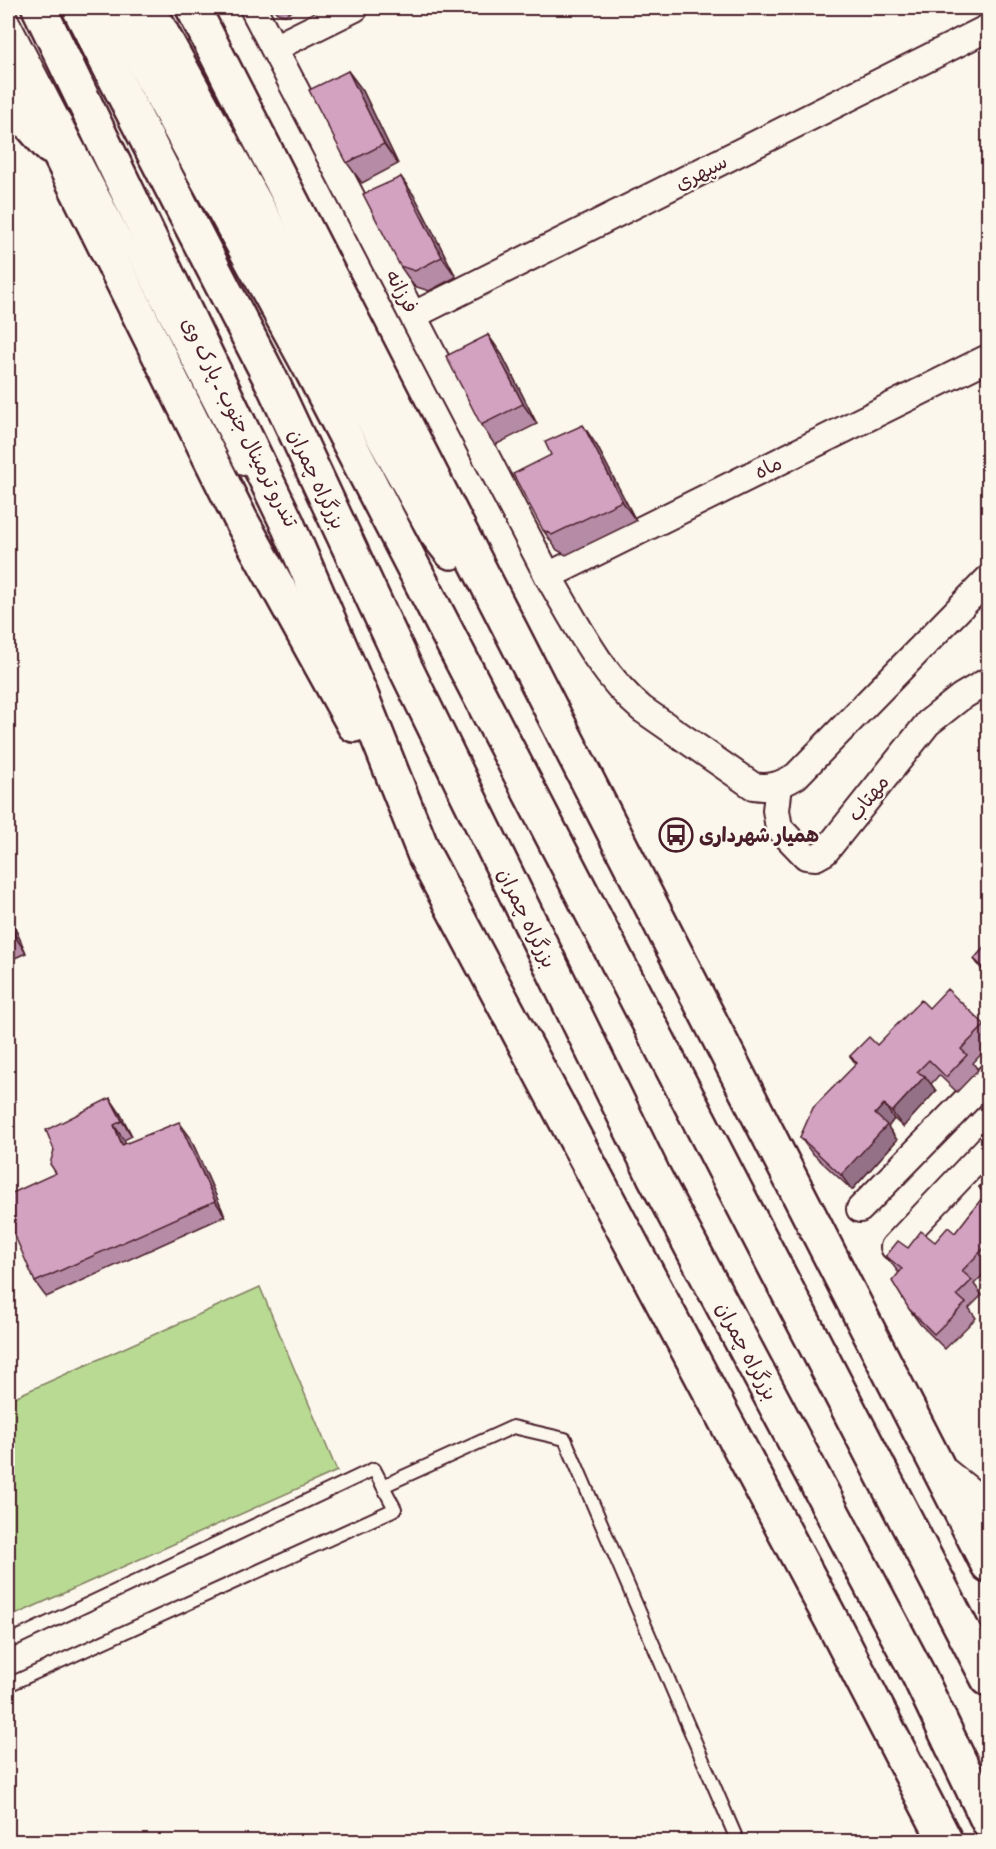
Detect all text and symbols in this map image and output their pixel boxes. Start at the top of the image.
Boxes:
street label: سپهری [671,149,732,196]
street label: فرزانه [381,265,423,317]
street label: تندرو ترمینال جنوب ـ پارک وی [175,313,303,532]
street label: بزرگراه چمران [282,425,351,533]
street label: ماه [750,450,786,484]
street label: مهتاب [842,770,894,826]
bus stop icon: همیار شهرداری [658,817,694,853]
place label: همیار شهرداری [699,823,819,847]
street label: بزرگراه چمران [492,864,561,972]
street label: بزرگراه چمران [710,1298,783,1405]

